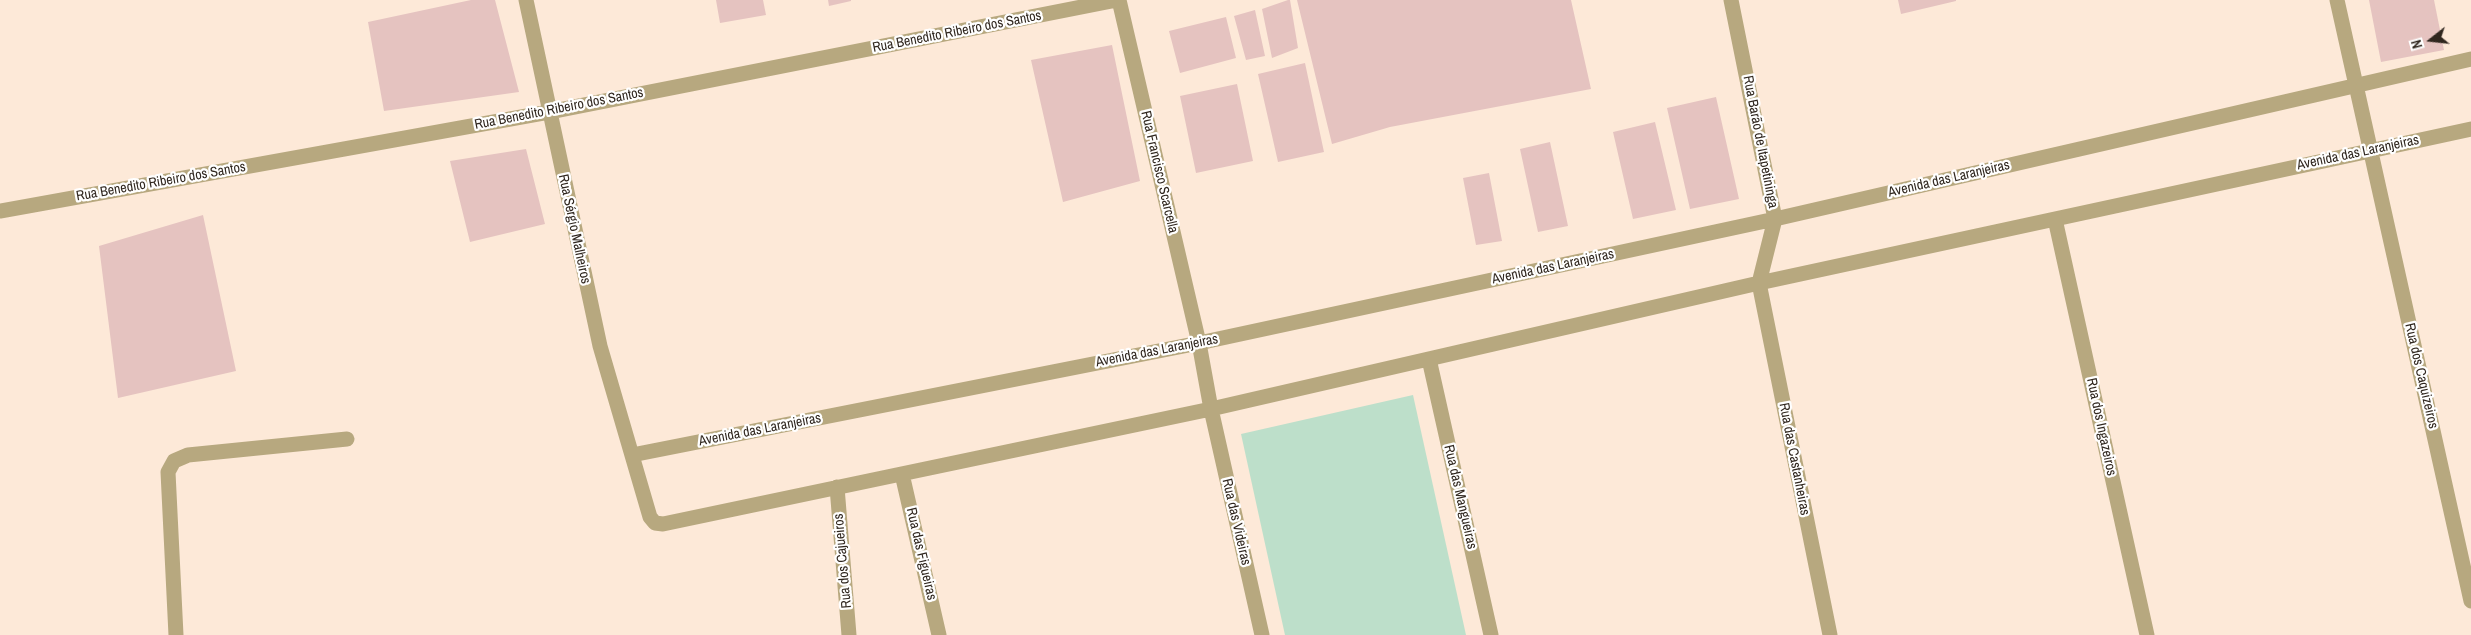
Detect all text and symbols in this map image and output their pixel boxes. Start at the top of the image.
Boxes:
street label: Rua Benedito Ribeiro dos Santos [871,7,1043,57]
north arrow [2406,15,2456,65]
text: N [2407,38,2426,51]
street label: Rua Barão de Itapetininga [1739,74,1781,210]
street label: Rua Benedito Ribeiro dos Santos [473,84,645,134]
street label: Rua Francisco Scarcella [1137,109,1181,235]
street label: Avenida das Laranjeiras [2295,132,2421,174]
street label: Avenida das Laranjeiras [1887,157,2011,201]
street label: Rua Benedito Ribeiro dos Santos [75,159,247,205]
street label: Rua Sérgio Malheiros [554,173,594,285]
street label: Avenida das Laranjeiras [1490,246,1616,288]
street label: Rua dos Caquizeiros [2401,322,2441,430]
street label: Avenida das Laranjeiras [1094,331,1220,371]
street label: Rua dos Ingazeiros [2082,377,2120,477]
street label: Rua das Castanheiras [1775,401,1813,517]
street label: Avenida das Laranjeiras [697,410,823,450]
street label: Rua das Mangueiras [1440,443,1480,551]
street label: Rua das Videiras [1218,477,1254,567]
street label: Rua das Figueiras [902,506,940,602]
street label: Rua dos Cajueiros [830,513,856,609]

